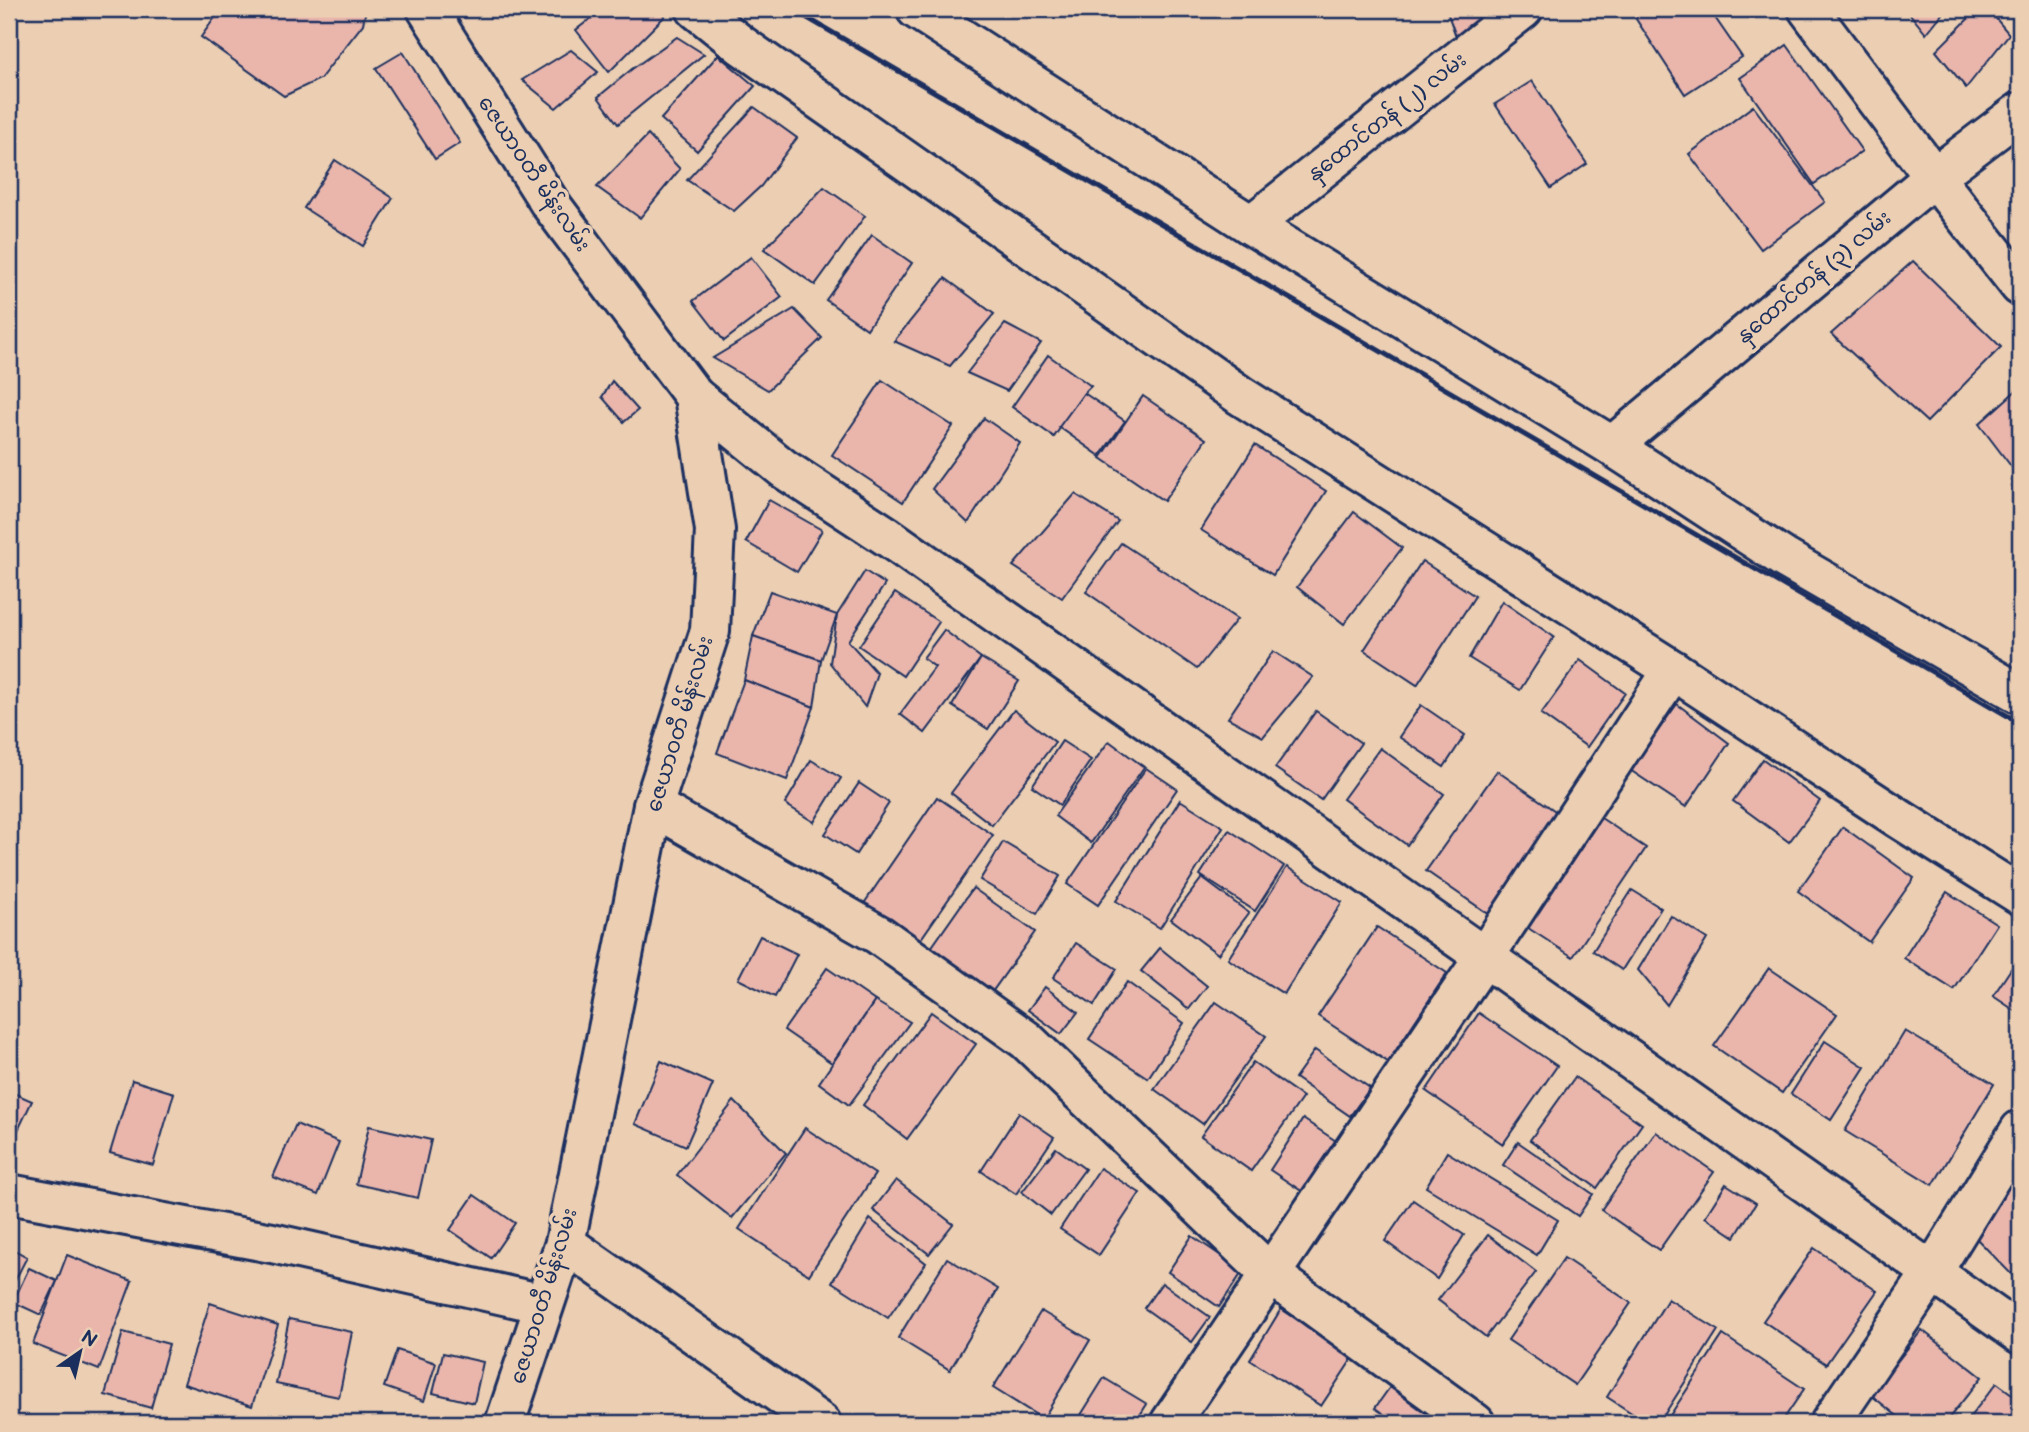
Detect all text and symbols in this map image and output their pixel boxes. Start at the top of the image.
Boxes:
street label: နှထောင်တန် (၂) လမ်း [1300,44,1474,190]
street label: ဇေယာဝတီ မိန်းလမ်း [469,89,599,259]
street label: နှထောင်တန် (၃) လမ်း [1729,202,1899,352]
street label: ဇေယာဝတီ မိန်းလမ်း [638,632,722,816]
street label: ဇေယာဝတီ မိန်းလမ်း [502,1204,586,1388]
north arrow [46,1316,116,1386]
text: N [76,1326,101,1353]

